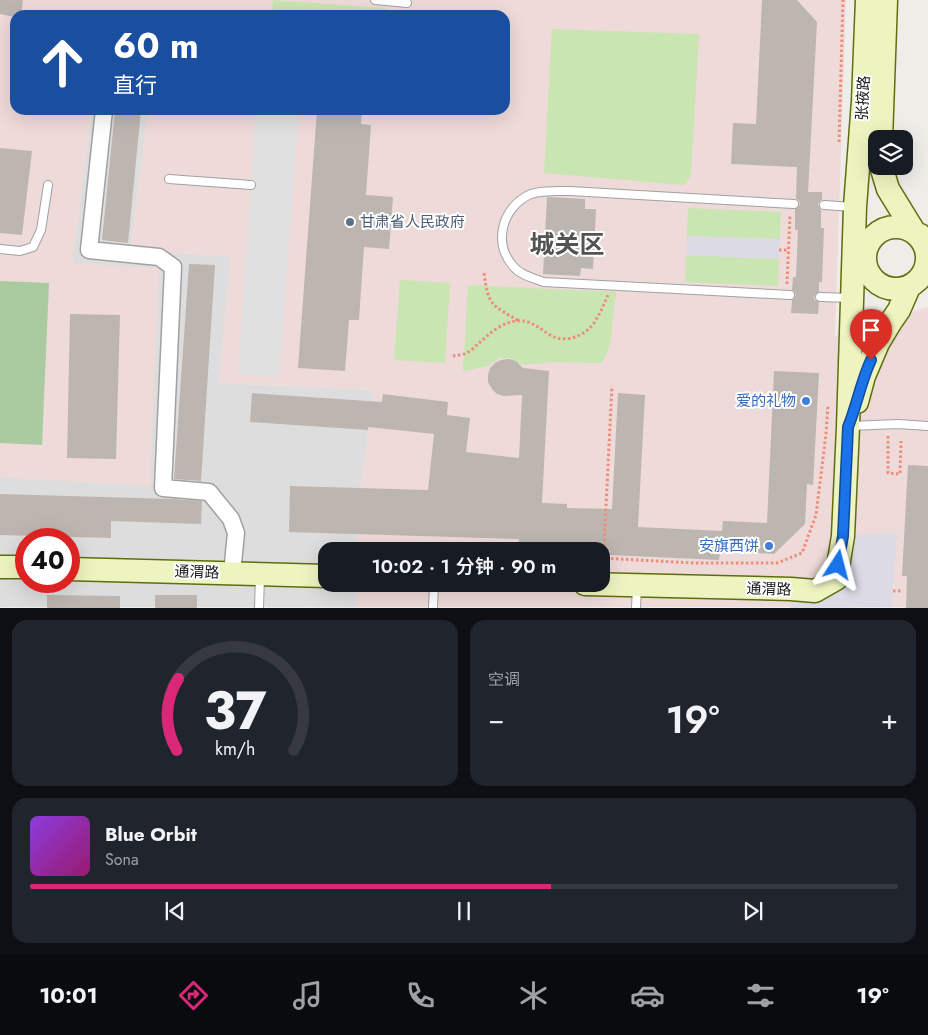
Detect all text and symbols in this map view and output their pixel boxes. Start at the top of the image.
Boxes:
text: 60 m [113,21,199,71]
icon: ahead [30,30,95,95]
text: 直行 [113,69,157,101]
street label: 张掖路 [851,75,875,121]
map controls [868,130,913,175]
button: layers [868,130,913,175]
place label: 甘肃省人民政府 [360,211,465,233]
marker: 甘肃省人民政府 [344,216,356,228]
district label: 城关区 [529,226,605,262]
pin [850,309,892,360]
icon: arrive [857,316,885,344]
place label: 爱的礼物 [736,390,796,412]
marker: 爱的礼物 [800,395,812,407]
speed limit sign: 40 [15,528,80,593]
place label: 安旗西饼 [699,535,759,557]
position arrow [811,538,863,590]
marker: 安旗西饼 [763,540,775,552]
text: 10:02 · 1 分钟 · 90 m [372,553,556,580]
street label: 通渭路 [174,560,220,584]
street label: 通渭路 [746,577,792,601]
text: 空调 [488,668,520,691]
text: 37 [204,673,267,749]
text: 19° [666,692,720,747]
text: − [488,699,505,740]
text: + [881,699,898,740]
text: km/h [215,736,255,762]
text: Blue Orbit [105,821,197,848]
text: Sona [105,848,139,871]
icon: previous [161,897,189,925]
icon: pause [450,897,478,925]
icon: next [739,897,767,925]
icon: directions [176,978,211,1013]
icon: music [290,978,325,1013]
icon: phone [403,978,438,1013]
icon: climate [516,978,551,1013]
icon: car [630,978,665,1013]
icon: filters [743,978,778,1013]
text: 10:01 [39,979,98,1011]
text: 19° [856,979,889,1011]

